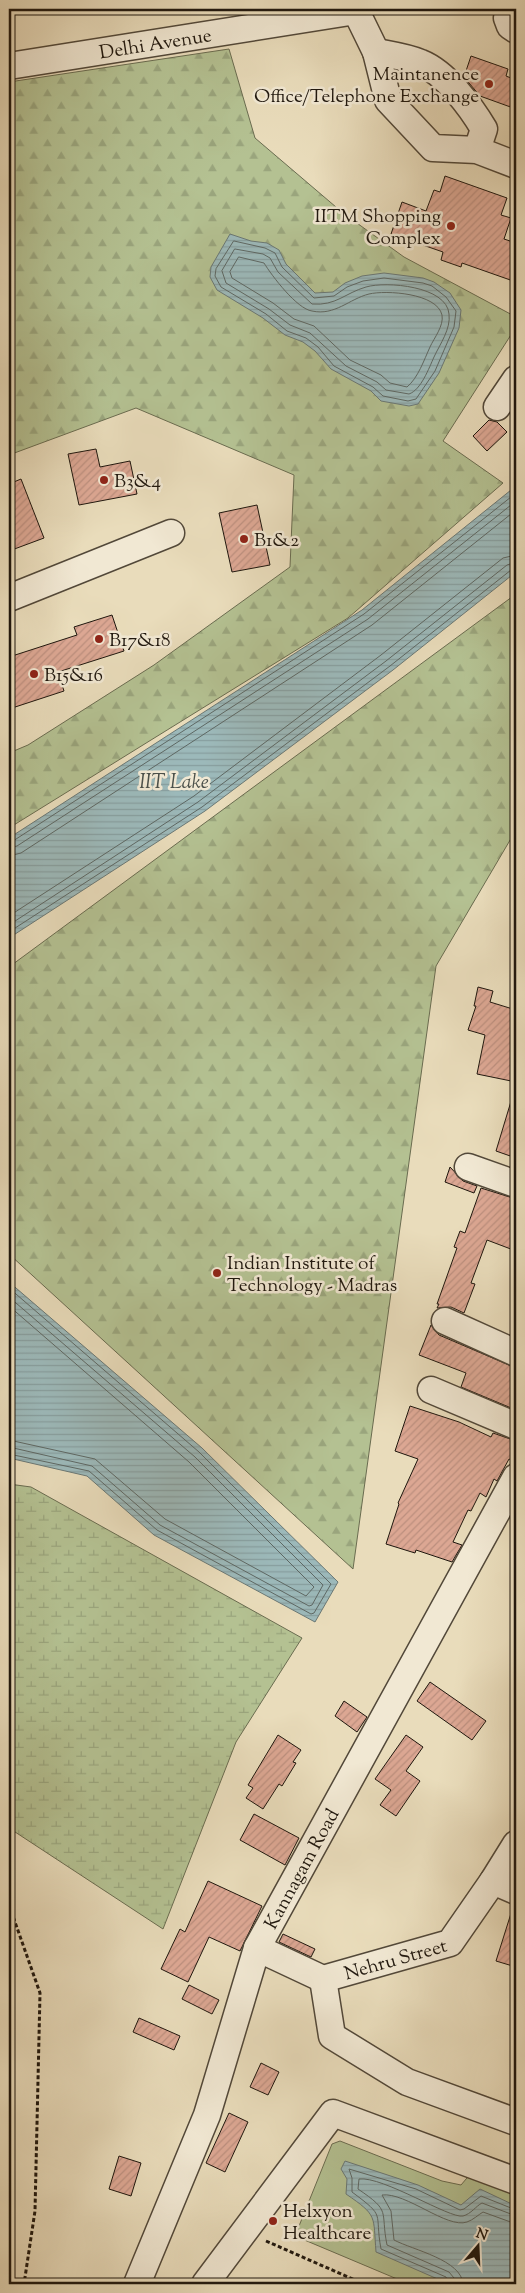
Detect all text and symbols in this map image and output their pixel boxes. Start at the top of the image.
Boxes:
street label: Delhi Avenue [98,23,214,68]
place label: Maintanence Office/Telephone Exchange [254,62,479,111]
marker: Maintanence Office/Telephone Exchange [483,78,495,90]
place label: IITM Shopping Complex [315,204,441,253]
marker: IITM Shopping Complex [445,220,457,232]
place label: B3&4 [114,469,161,496]
marker: B3&4 [98,474,110,486]
place label: B1&2 [254,528,299,555]
marker: B1&2 [238,533,250,545]
place label: B17&18 [109,628,171,655]
marker: B17&18 [93,633,105,645]
place label: B15&16 [44,663,103,690]
marker: B15&16 [28,668,40,680]
water label: IIT Lake [139,769,209,798]
place label: Indian Institute of Technology - Madras [227,1251,397,1300]
marker: Indian Institute of Technology - Madras [211,1267,223,1279]
street label: Kannagam Road [259,1804,347,1935]
street label: Nehru Street [341,1933,451,1988]
place label: Helxyon Healthcare [283,2199,371,2248]
marker: Helxyon Healthcare [267,2215,279,2227]
north arrow [452,2220,502,2270]
text: N [473,2224,490,2247]

